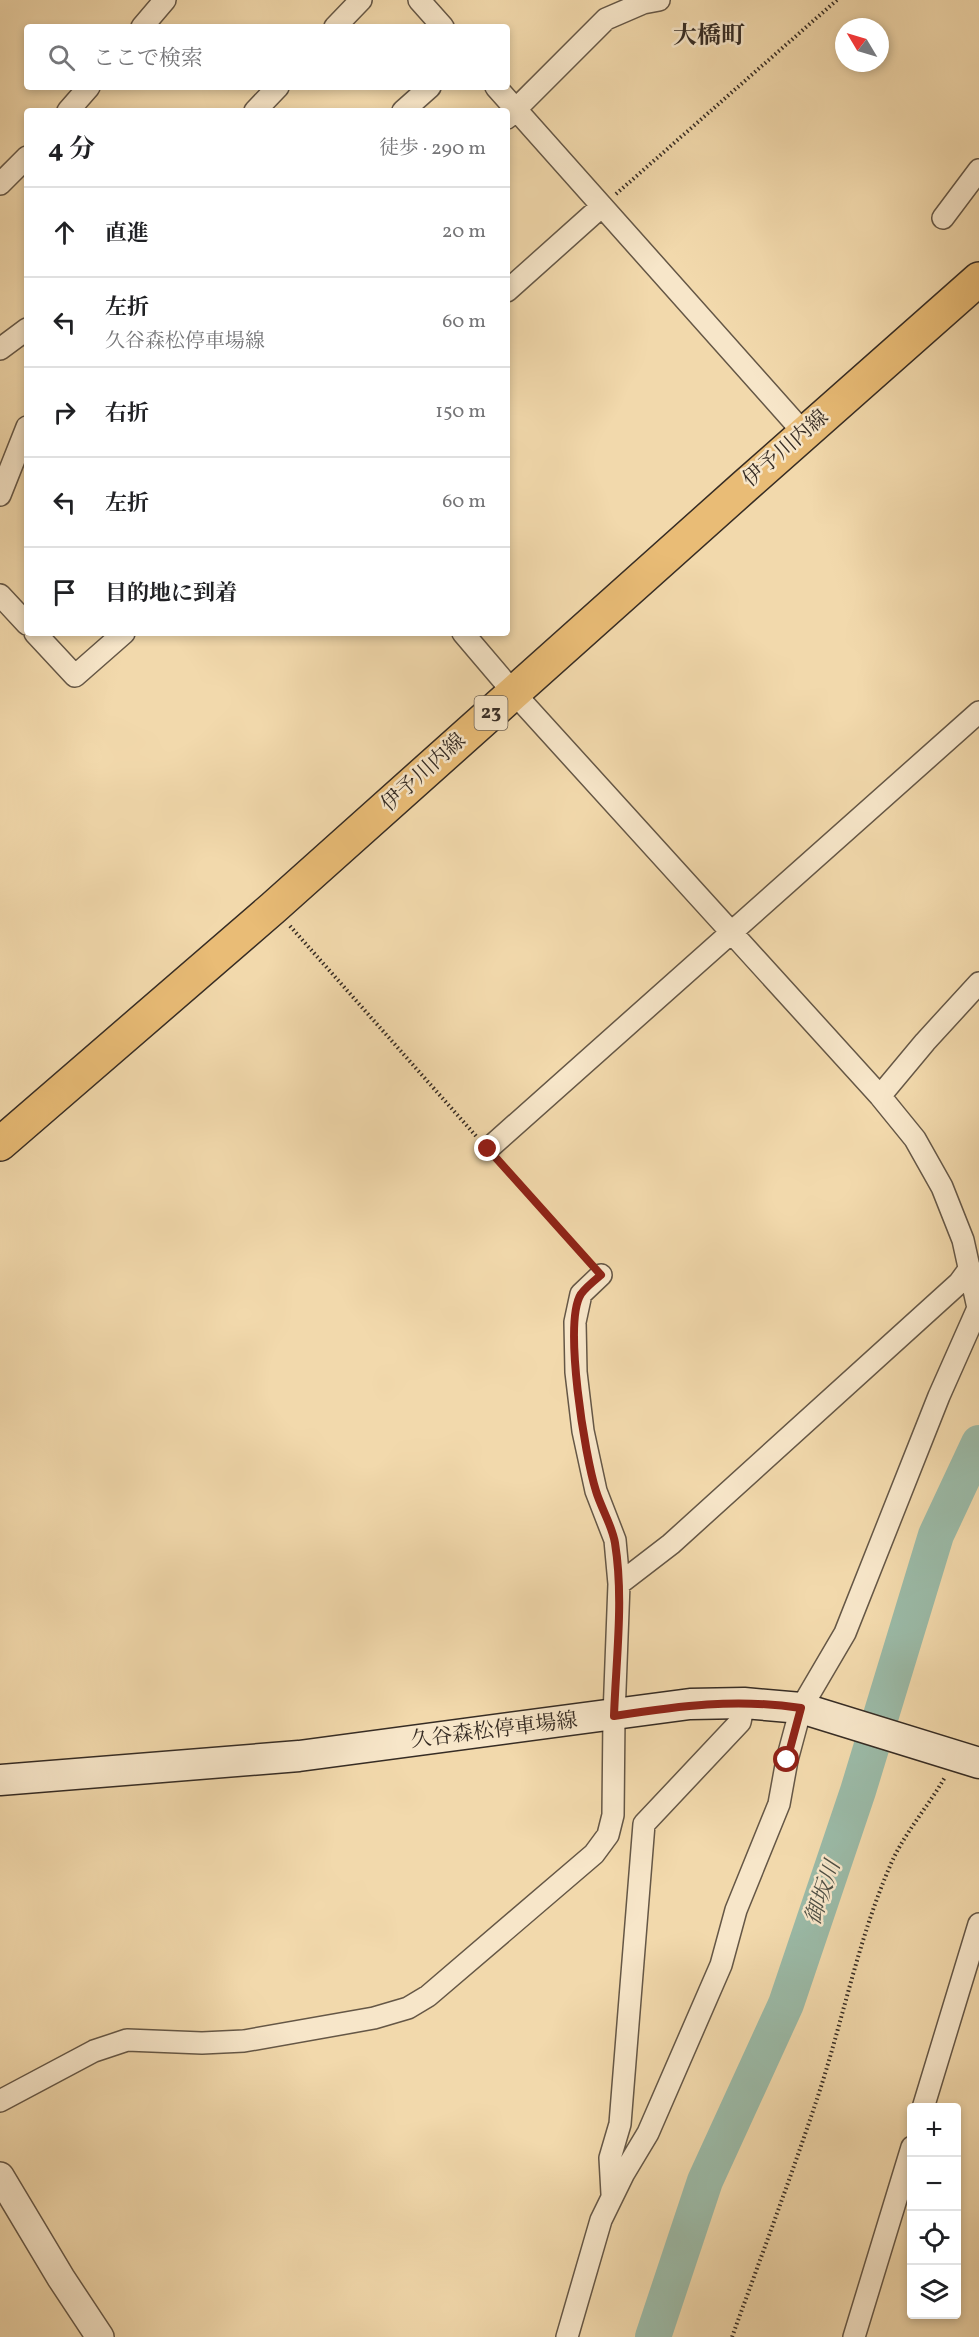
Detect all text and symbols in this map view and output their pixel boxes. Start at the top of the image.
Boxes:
north arrow [835,18,889,72]
district label: 大橋町 [673,20,745,54]
search box [24,24,510,90]
icon: search [45,41,78,74]
text: ここで検索 [93,44,203,75]
text: 4 分 [48,132,95,168]
text: 徒歩 · 290 m [379,135,486,163]
icon: ahead [48,216,81,249]
text: 20 m [442,218,486,246]
text: 直進 [105,219,149,250]
text: 左折 [105,293,149,324]
icon: left [48,306,81,339]
text: 60 m [442,308,486,336]
text: 久谷森松停車場線 [105,328,265,356]
icon: right [48,396,81,429]
text: 150 m [435,398,486,426]
text: 右折 [105,399,149,430]
street label: 伊予川内線 [737,404,835,494]
icon: left [48,486,81,519]
text: 60 m [442,488,486,516]
text: 左折 [105,489,149,520]
icon: arrive [48,576,81,609]
text: 目的地に到着 [105,579,237,610]
road number: 23 [474,696,508,730]
street label: 伊予川内線 [375,727,473,819]
route end [474,1135,500,1161]
street label: 久谷森松停車場線 [409,1706,579,1756]
route start [773,1746,799,1772]
water label: 御坂川 [799,1855,850,1929]
map controls [907,2103,961,2319]
button: + [907,2103,961,2157]
button: − [907,2157,961,2211]
button: locate [907,2211,961,2265]
button: layers [907,2265,961,2319]

